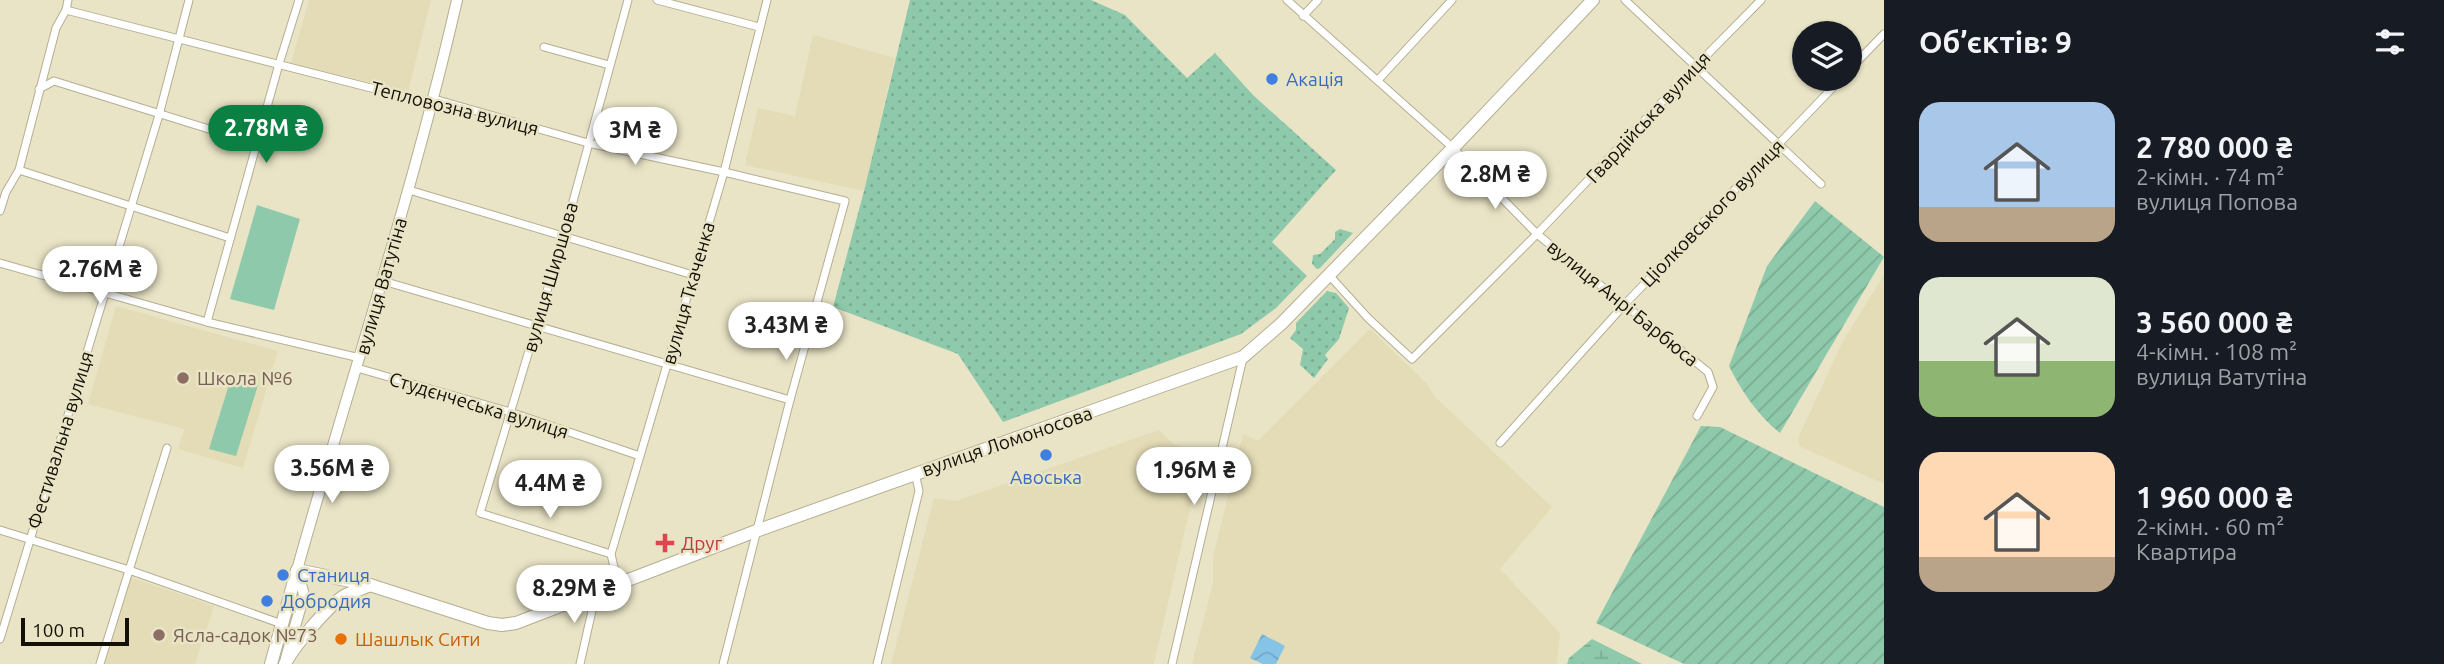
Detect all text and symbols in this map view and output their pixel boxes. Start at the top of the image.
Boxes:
map controls [1792,21,1862,91]
button: layers [1792,21,1862,91]
icon: filters [2371,23,2409,61]
text: Об’єктів: 9 [1919,25,2072,59]
street label: Гвардійська вулиця [1581,47,1715,187]
place label: Акація [1286,68,1344,90]
marker: Акація [1264,71,1280,87]
street label: Тепловозна вулиця [369,77,541,139]
pin: 2.78M ₴ [201,106,331,165]
pin: 3M ₴ [594,108,676,167]
text: 2.78M ₴ [224,115,308,140]
text: 3M ₴ [609,117,661,142]
icon: home [1975,130,2059,214]
text: 2 780 000 ₴ [2136,130,2293,164]
street label: Ціолковського вулиця [1636,135,1788,291]
pin: 2.8M ₴ [1438,152,1552,211]
text: 2.8M ₴ [1460,161,1530,186]
text: 2-кімн. · 74 m² [2136,164,2284,189]
text: вулиця Попова [2136,189,2298,214]
street label: вулиця Ширшова [518,200,582,354]
street label: вулиця Ватутіна [351,215,411,357]
street label: вулиця Ткаченка [657,219,719,367]
street label: вулиця Анрі Барбюса [1543,235,1703,371]
pin: 2.76M ₴ [35,246,165,306]
text: 2.76M ₴ [58,256,142,281]
pin: 3.43M ₴ [721,302,851,362]
icon: home [1975,305,2059,389]
text: 3 560 000 ₴ [2136,305,2293,339]
text: 3.43M ₴ [744,312,828,337]
text: 4-кімн. · 108 m² [2136,339,2297,364]
street label: Фестивальна вулиця [22,348,98,532]
text: вулиця Ватутіна [2136,364,2307,389]
place label: Школа №6 [197,367,293,389]
street label: Студєнчеська вулиця [387,367,571,443]
marker: Школа №6 [175,370,191,386]
street label: вулиця Ломоносова [919,401,1095,481]
pin: 3.56M ₴ [267,446,397,505]
marker: Авоська [1038,447,1054,463]
pin: 1.96M ₴ [1129,448,1259,507]
text: 3.56M ₴ [290,455,374,480]
text: 1.96M ₴ [1152,457,1236,482]
pin: 4.4M ₴ [493,461,607,520]
place label: Авоська [1010,466,1082,488]
text: 4.4M ₴ [515,470,585,495]
icon: home [1975,480,2059,564]
text: 1 960 000 ₴ [2136,480,2293,514]
text: 2-кімн. · 60 m² [2136,514,2284,539]
place label: Друг [681,532,723,554]
marker: Друг [655,533,675,553]
text: Квартира [2136,539,2237,564]
place label: Станиця [297,564,370,586]
pin: 8.29M ₴ [509,566,639,625]
marker: Станиця [275,567,291,583]
text: 8.29M ₴ [532,575,616,600]
place label: Добродия [281,590,371,612]
marker: Добродия [259,593,275,609]
scale bar [21,615,130,647]
text: 100 m [32,619,85,641]
place label: Ясла-садок №73 [173,624,318,646]
marker: Ясла-садок №73 [151,627,167,643]
place label: Шашлык Сити [355,628,481,650]
marker: Шашлык Сити [333,631,349,647]

